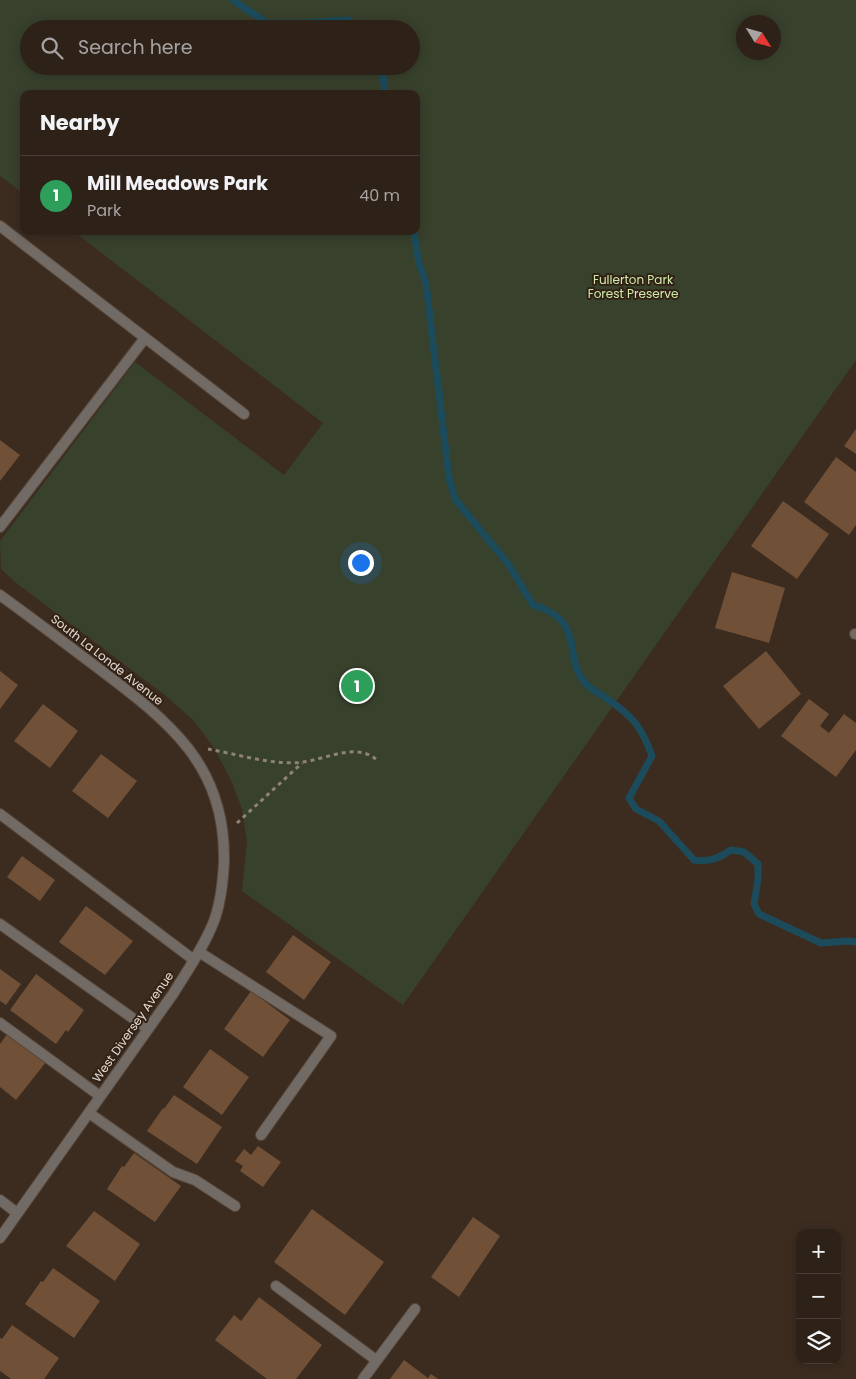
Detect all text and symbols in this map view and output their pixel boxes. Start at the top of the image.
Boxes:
north arrow [736,15,781,60]
search box [20,20,420,75]
icon: search [38,34,66,62]
text: Search here [78,34,192,61]
text: Nearby [40,108,120,137]
text: Mill Meadows Park [87,170,268,197]
text: 1 [53,184,59,207]
text: 40 m [359,184,400,207]
text: Park [87,199,121,222]
park label: Fullerton Park Forest Preserve [588,271,678,302]
your location [348,550,374,576]
street label: South La Londe Avenue [47,610,167,709]
pin: 1 [341,667,373,705]
street label: West Diversey Avenue [88,968,177,1086]
map controls [796,1229,841,1364]
button: + [796,1229,841,1274]
button: − [796,1274,841,1319]
button: layers [796,1319,841,1364]

